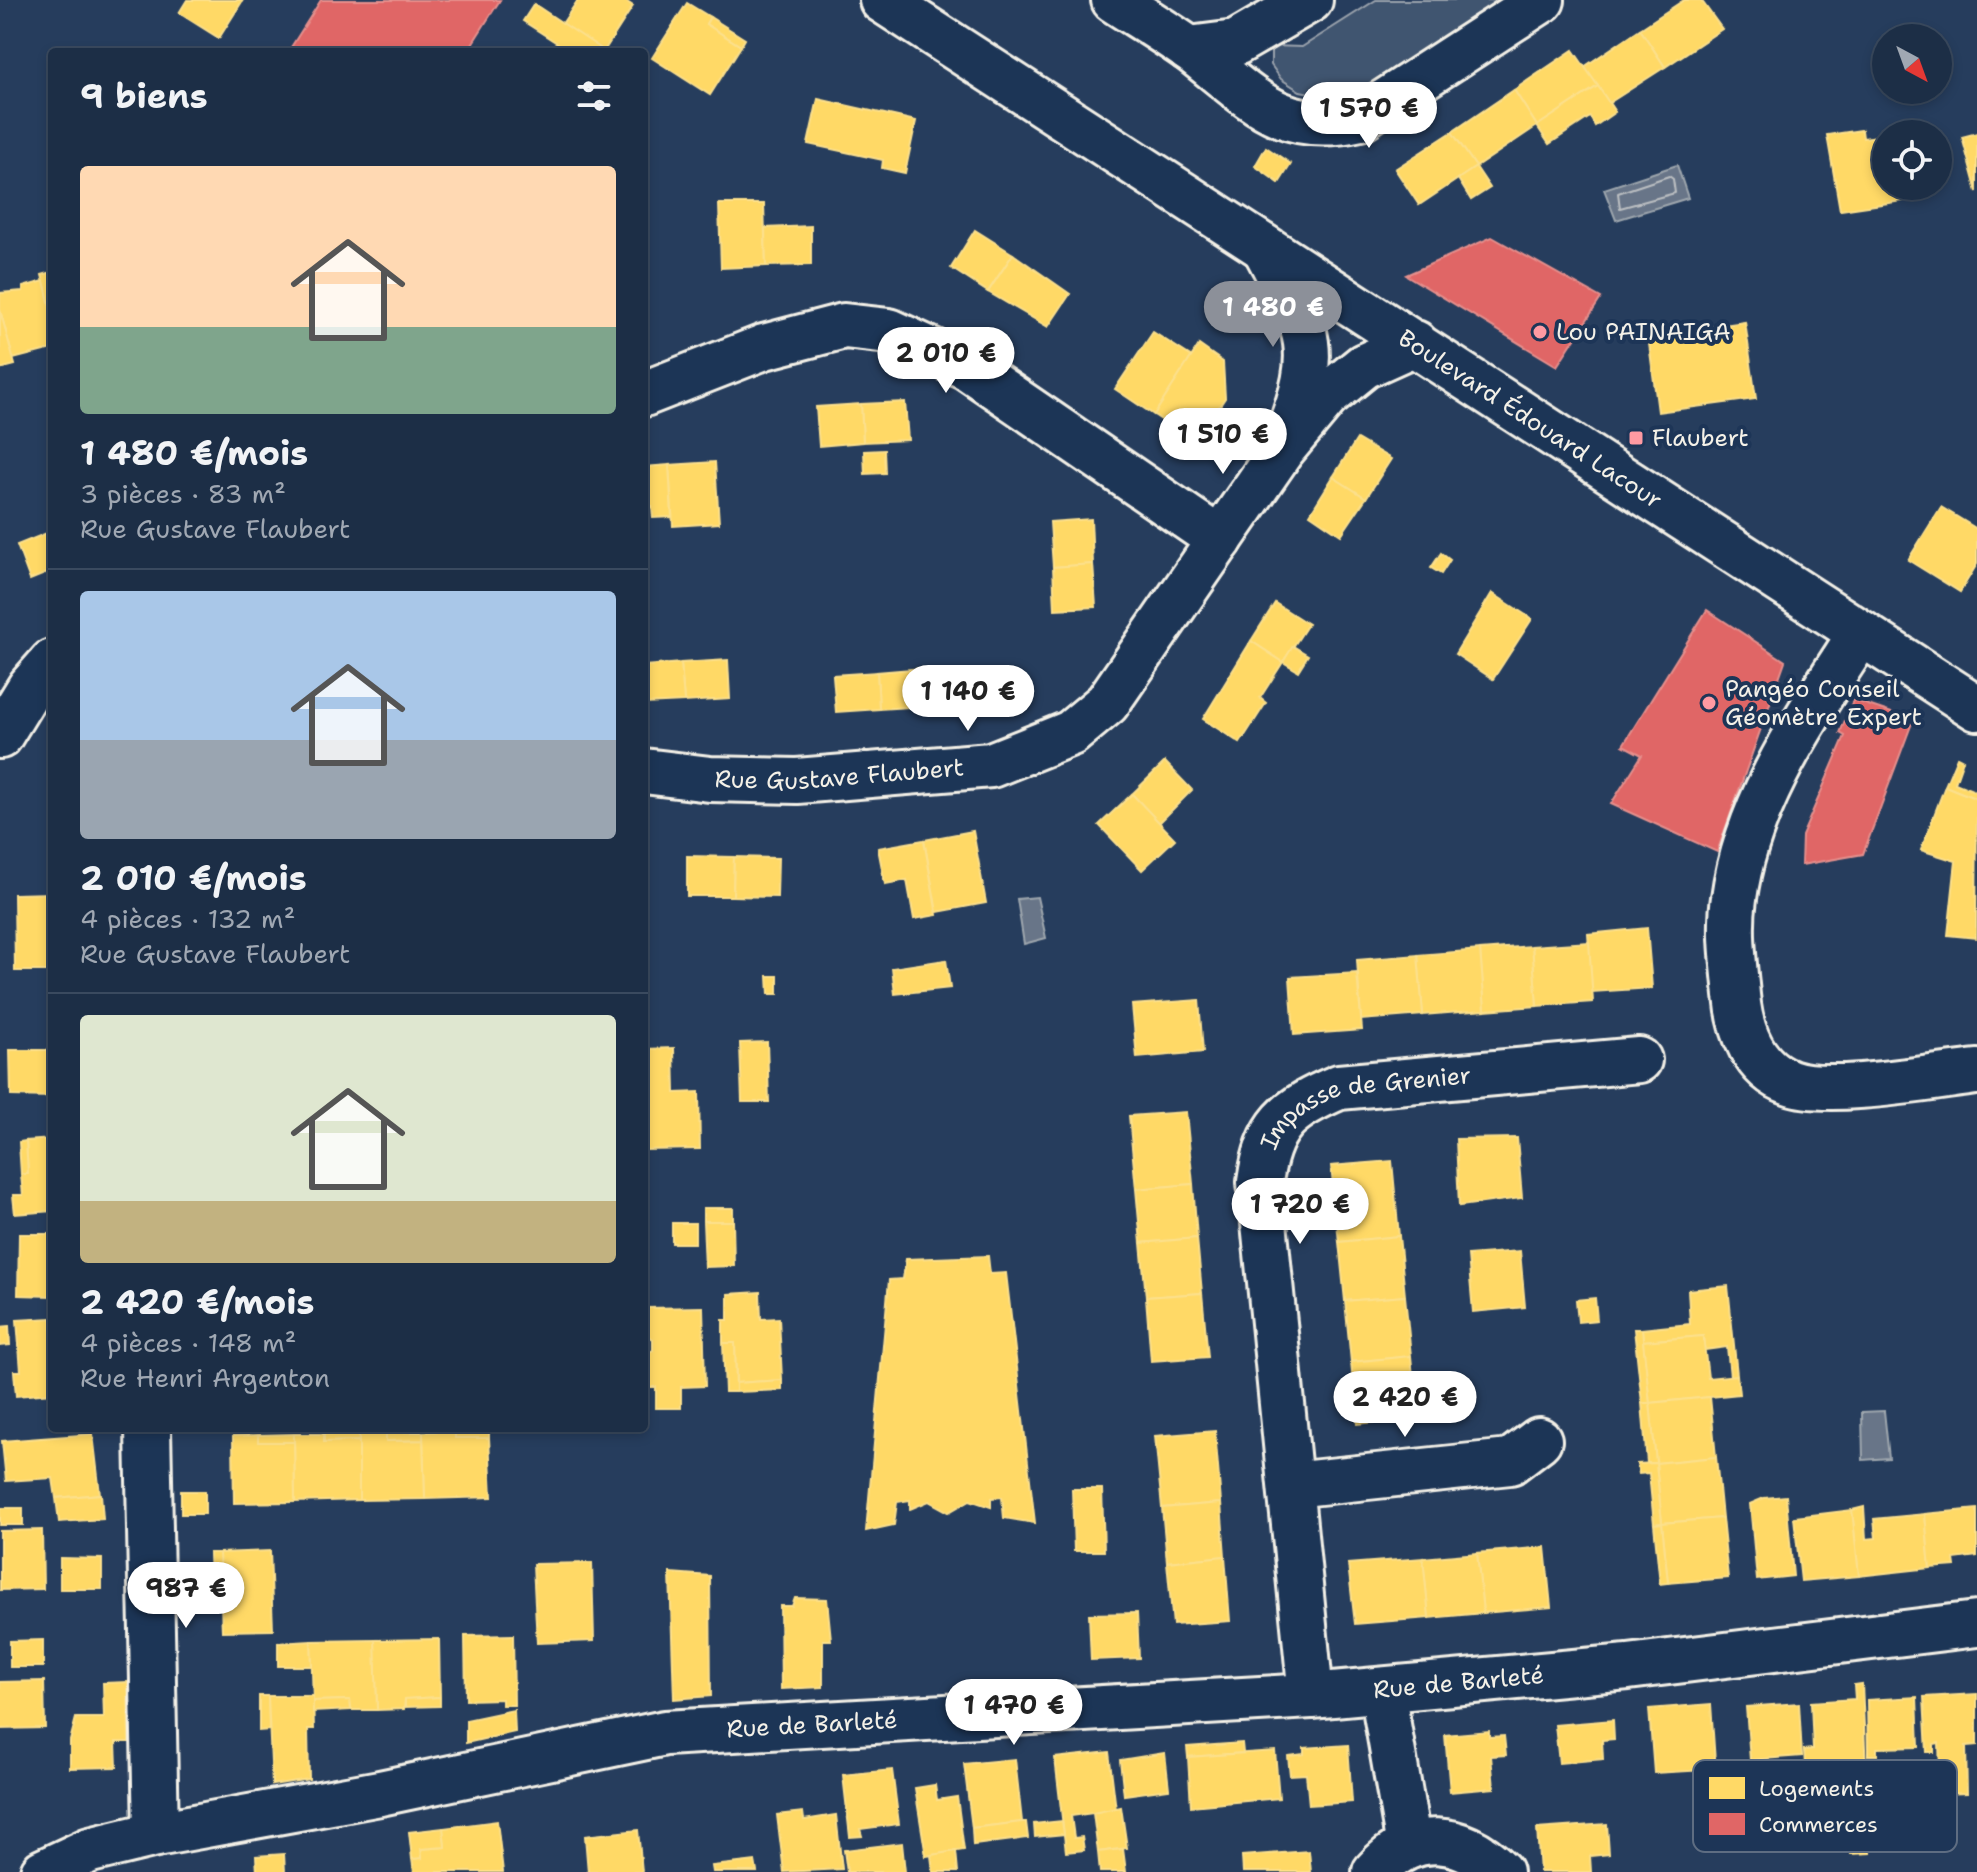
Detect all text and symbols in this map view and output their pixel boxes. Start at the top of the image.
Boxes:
north arrow [1872,24,1952,104]
map controls [1872,24,1952,200]
text: 9 biens [80,73,208,119]
icon: filters [572,74,616,118]
pin: 1 570 € [1295,82,1443,150]
text: 1 570 € [1319,90,1419,125]
button: locate [1872,120,1952,200]
icon: home [276,218,420,362]
pin: 1 480 € [1199,281,1347,349]
text: 1 480 € [1222,289,1324,324]
place label: Lou PAINAIGA [1556,316,1731,348]
street label: Boulevard Édouard Lacour [1392,322,1668,516]
marker: Lou PAINAIGA [1531,323,1549,341]
pin: 2 010 € [872,327,1020,395]
text: 2 010 € [895,335,997,370]
pin: 1 510 € [1149,408,1297,476]
text: 1 510 € [1177,416,1269,451]
place label: Flaubert [1652,422,1749,454]
marker: Flaubert [1627,429,1645,447]
text: 1 480 €/mois [80,430,308,476]
text: 3 pièces · 83 m² [80,476,286,511]
text: Rue Gustave Flaubert [80,511,350,546]
icon: home [276,643,420,787]
pin: 1 140 € [894,665,1042,733]
text: 1 140 € [920,673,1016,708]
place label: Pangéo Conseil Géomètre Expert [1725,673,1922,733]
marker: Pangéo Conseil Géomètre Expert [1700,694,1718,712]
street label: Rue Gustave Flaubert [714,751,965,797]
text: 2 010 €/mois [80,855,307,901]
text: 4 pièces · 132 m² [80,901,295,936]
text: Rue Gustave Flaubert [80,936,350,971]
street label: Impasse de Grenier [1253,1059,1472,1154]
icon: home [276,1067,420,1211]
pin: 1 720 € [1226,1178,1374,1246]
text: 1 720 € [1250,1186,1350,1221]
text: 2 420 €/mois [80,1279,314,1325]
text: 4 pièces · 148 m² [80,1325,297,1360]
text: Rue Henri Argenton [80,1360,330,1395]
pin: 2 420 € [1331,1371,1479,1439]
text: 2 420 € [1352,1379,1458,1414]
pin: 987 € [130,1562,242,1630]
text: 987 € [145,1570,227,1605]
street label: Rue de Barleté [1372,1659,1545,1706]
pin: 1 470 € [940,1679,1088,1747]
text: 1 470 € [963,1687,1065,1722]
street label: Rue de Barleté [726,1704,898,1745]
legend [1693,1760,1957,1852]
text: Logements [1759,1774,1874,1803]
text: Commerces [1759,1810,1878,1839]

